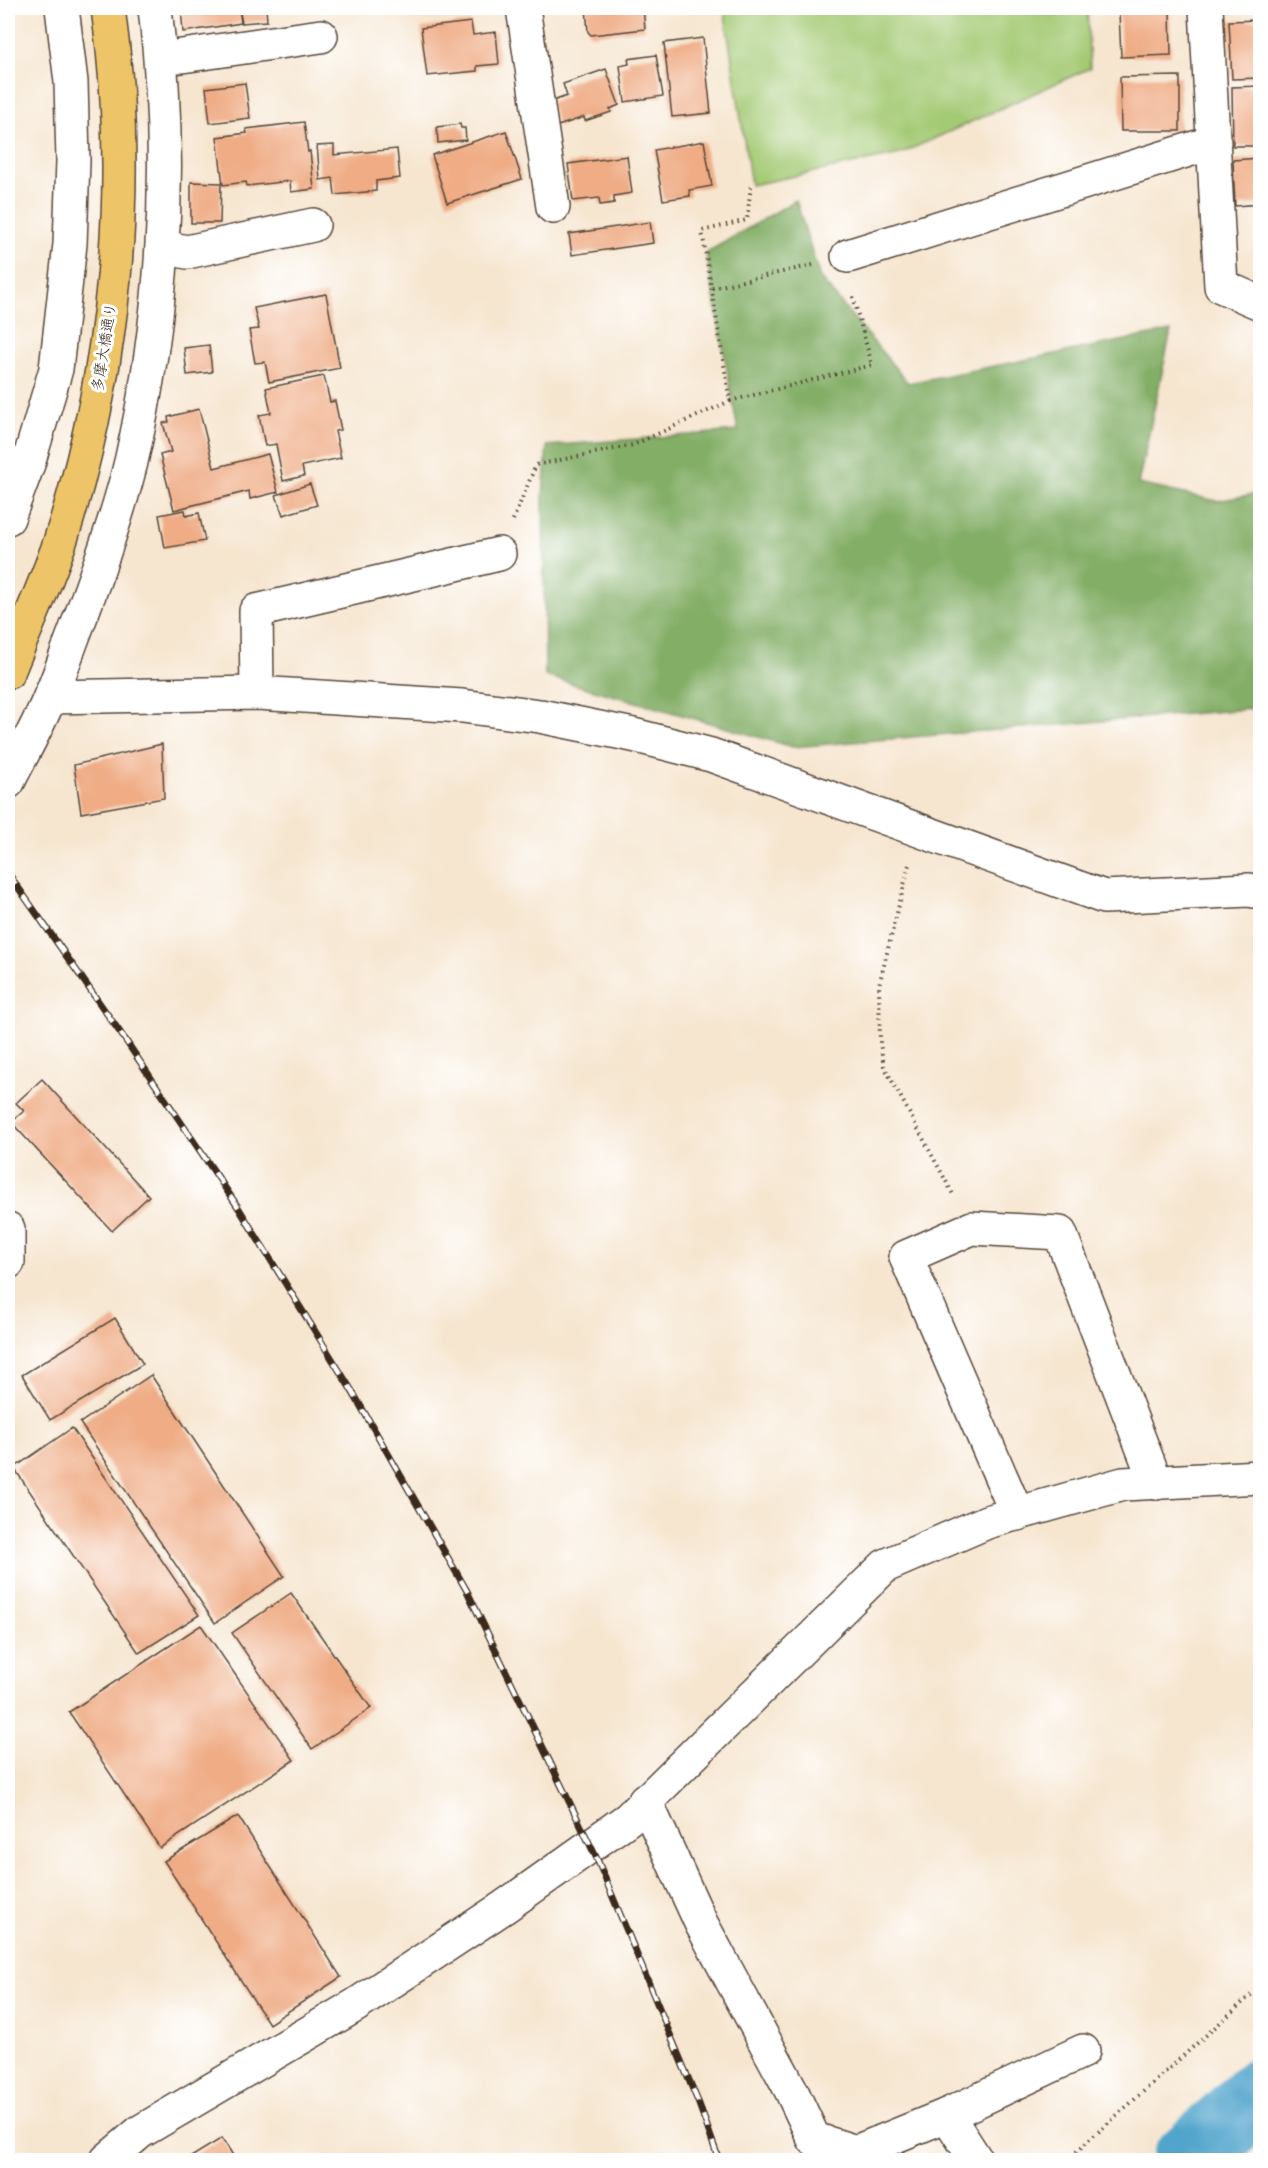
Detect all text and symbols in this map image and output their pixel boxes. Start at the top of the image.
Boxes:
street label: 多摩大橋通り [88,301,121,393]

